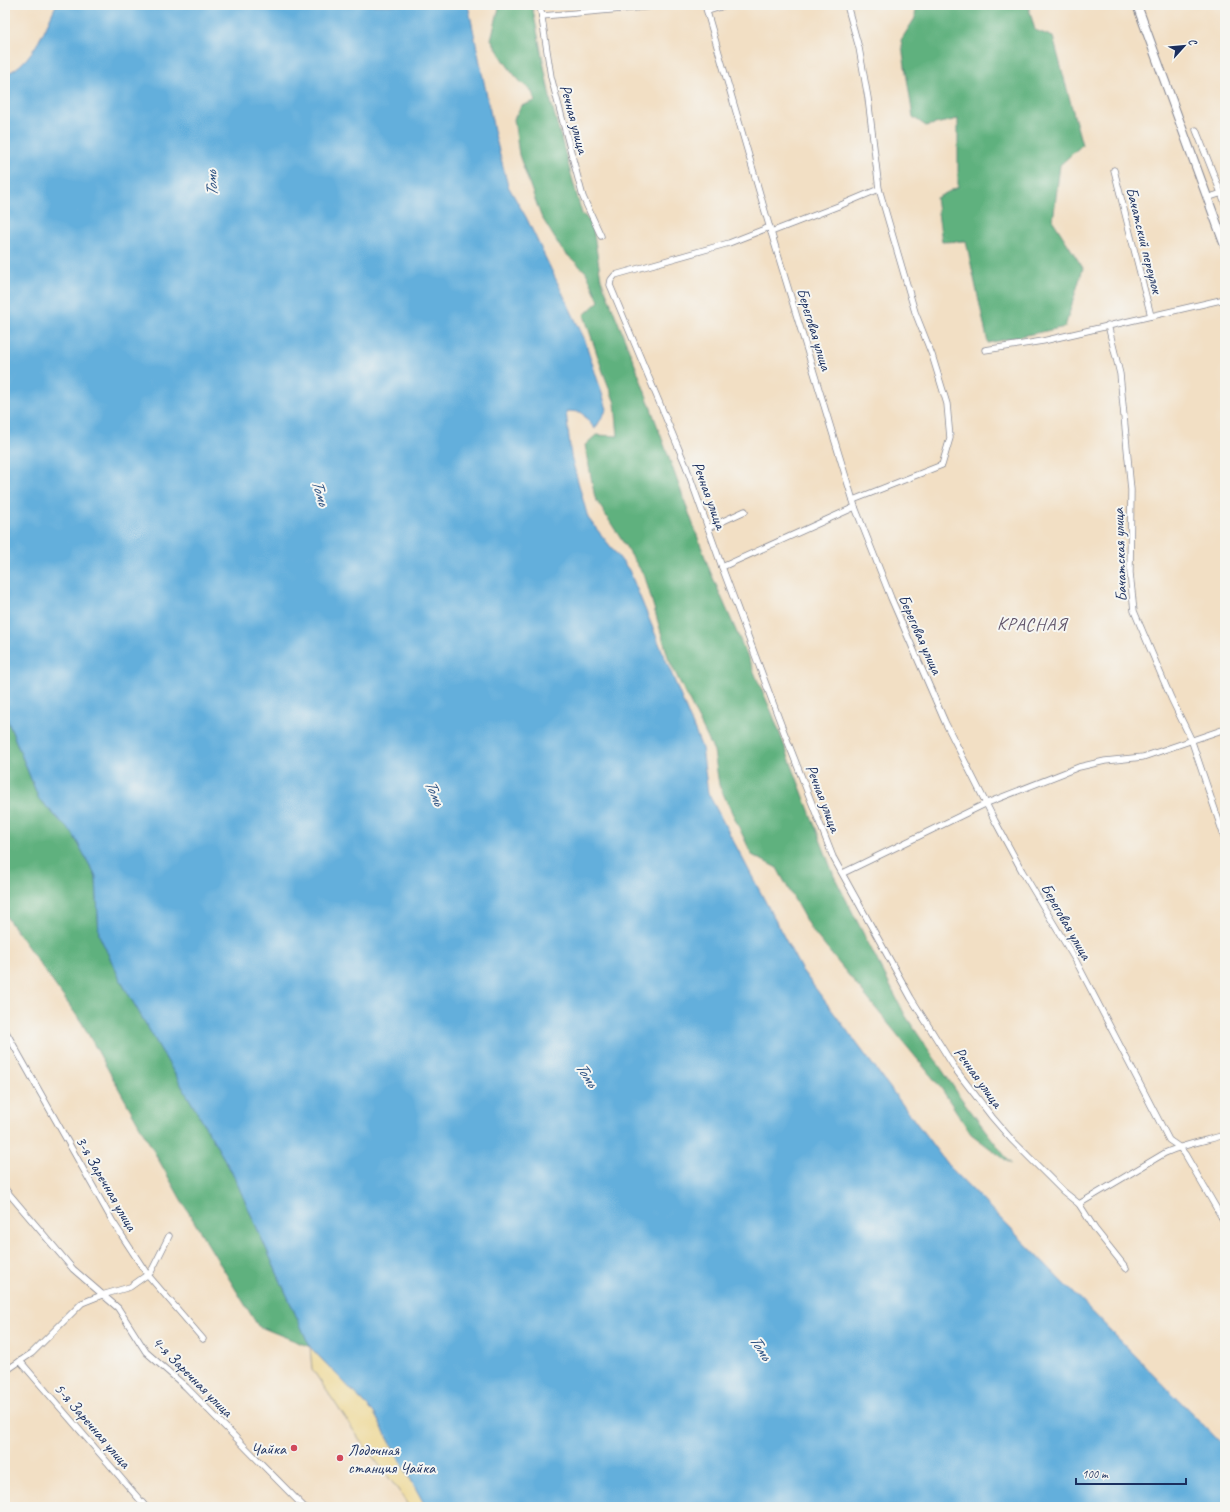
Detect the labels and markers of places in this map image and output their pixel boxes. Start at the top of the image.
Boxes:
place label: Чайка [251,1439,287,1459]
place label: Лодочная станция Чайка [348,1440,436,1478]
marker: Чайка [289,1443,299,1453]
marker: Лодочная станция Чайка [335,1453,345,1463]

